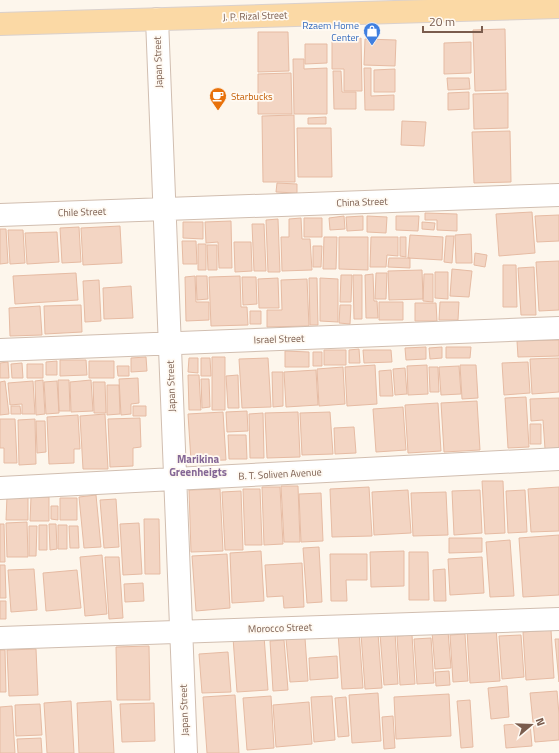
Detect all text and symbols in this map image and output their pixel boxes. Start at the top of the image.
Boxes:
street label: J. P. Rizal Street [222,7,288,25]
scale bar [423,8,482,34]
text: 20 m [429,12,455,31]
place label: Rzaem Home Center [302,18,360,45]
shop icon: Rzaem Home Center [362,21,382,46]
street label: Japan Street [150,35,166,88]
cafe icon: Starbucks [208,86,228,111]
place label: Starbucks [231,89,273,104]
street label: China Street [336,194,388,210]
street label: Chile Street [58,204,107,220]
street label: Israel Street [253,331,305,347]
street label: Japan Street [163,359,179,412]
district label: Marikina Greenheigts [169,451,227,480]
street label: B. T. Soliven Avenue [238,464,322,484]
street label: Morocco Street [248,619,313,637]
street label: Japan Street [176,683,192,736]
north arrow [511,705,551,745]
text: N [532,716,549,728]

